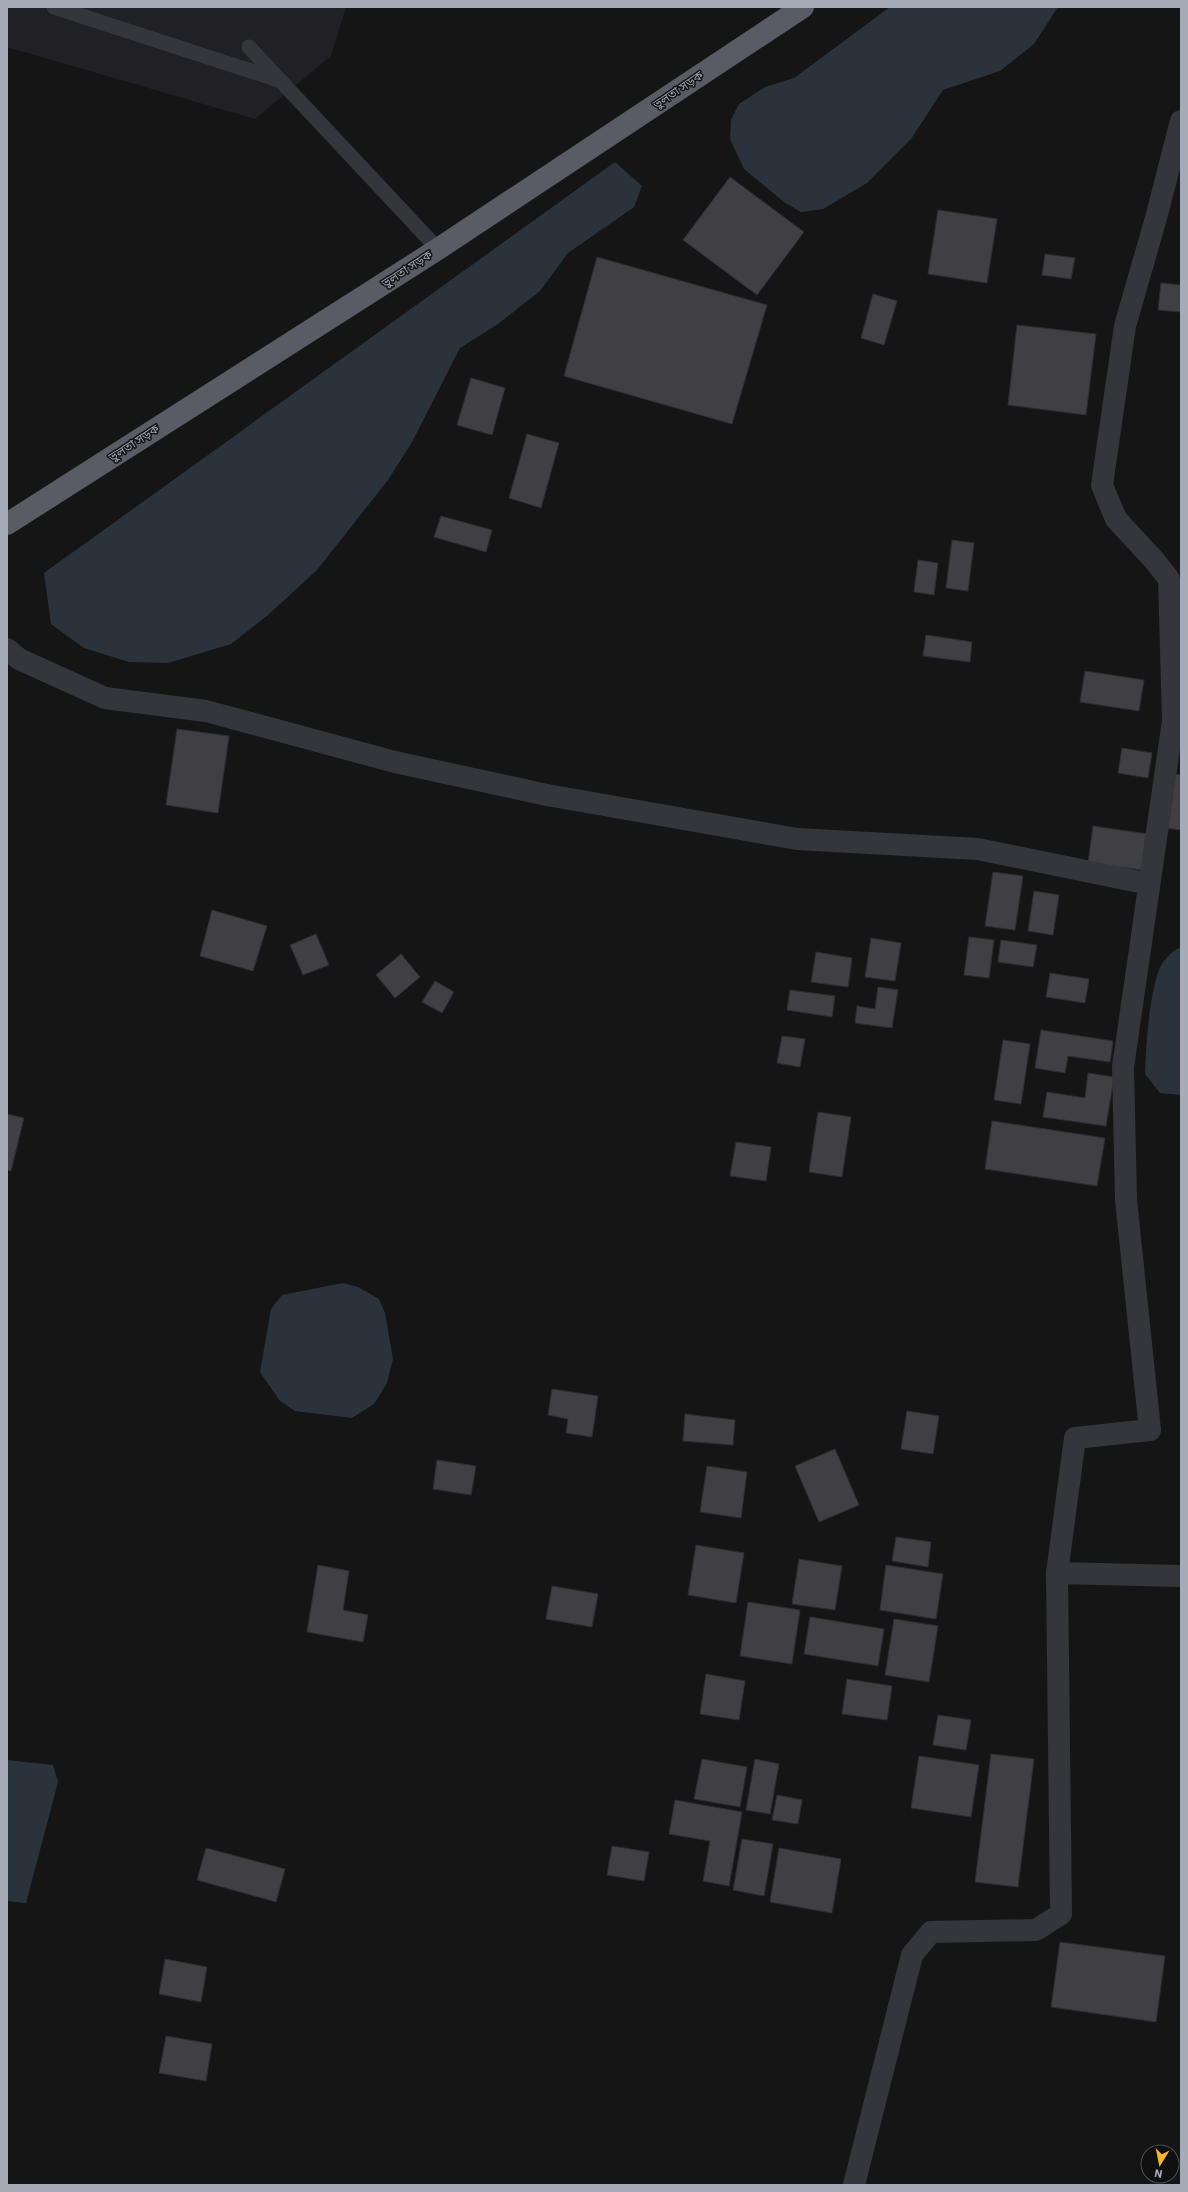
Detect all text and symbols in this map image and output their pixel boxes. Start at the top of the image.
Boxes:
street label: ভুলতা সড়ক [649,67,707,114]
street label: ভুলতা সড়ক [378,246,436,292]
street label: ভুলতা সড়ক [105,420,163,466]
north arrow [1140,2144,1180,2184]
text: N [1153,2166,1163,2181]

